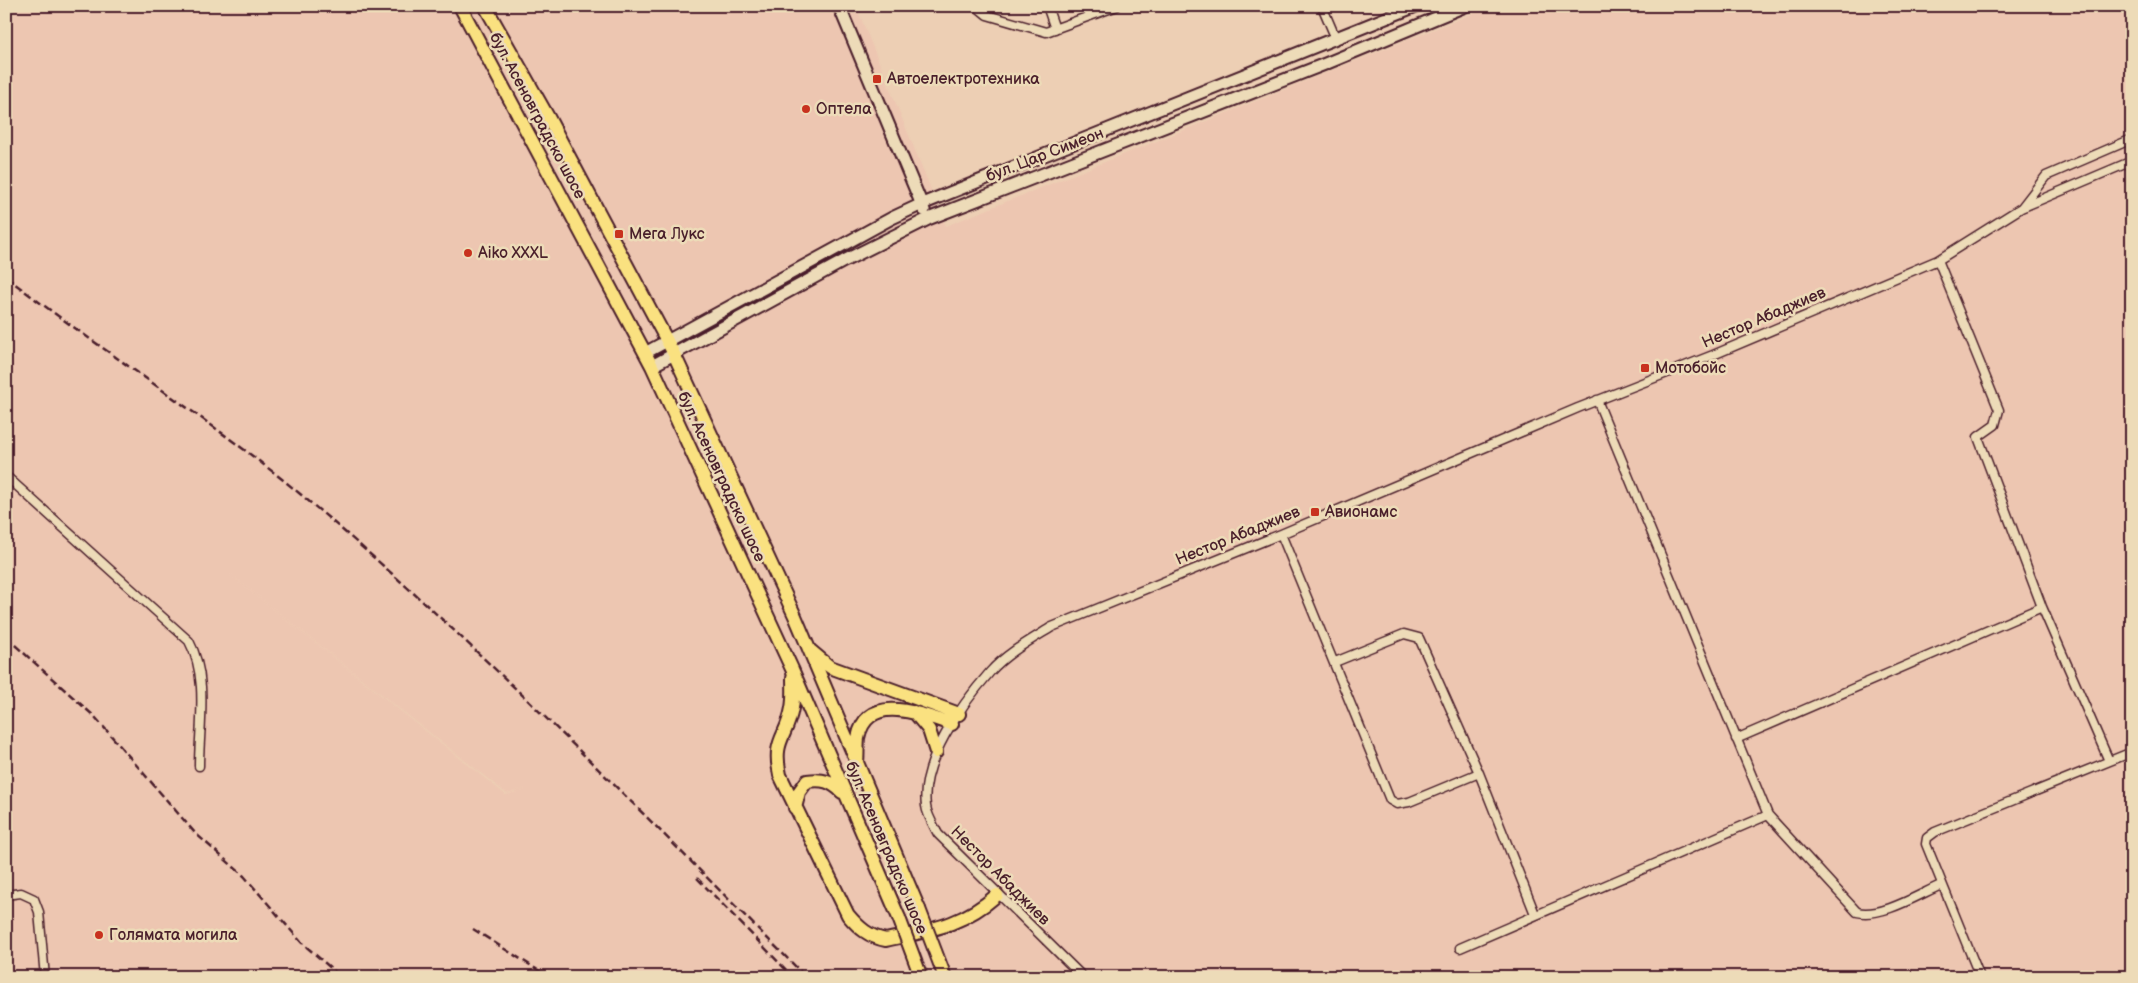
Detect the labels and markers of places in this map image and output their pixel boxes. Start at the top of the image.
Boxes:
place label: Автоелектротехника [886,70,1040,89]
marker: Автоелектротехника [871,73,883,85]
place label: Оптела [816,100,872,119]
marker: Оптела [800,103,812,115]
place label: Мега Лукс [629,225,705,244]
marker: Мега Лукс [613,228,625,240]
place label: Aiko XXXL [478,244,549,263]
marker: Aiko XXXL [462,247,474,259]
place label: Мотобойс [1655,359,1726,378]
marker: Мотобойс [1639,362,1651,374]
place label: Авионамс [1324,503,1397,522]
marker: Авионамс [1309,506,1321,518]
place label: Голямата могила [109,926,238,945]
marker: Голямата могила [93,929,105,941]

